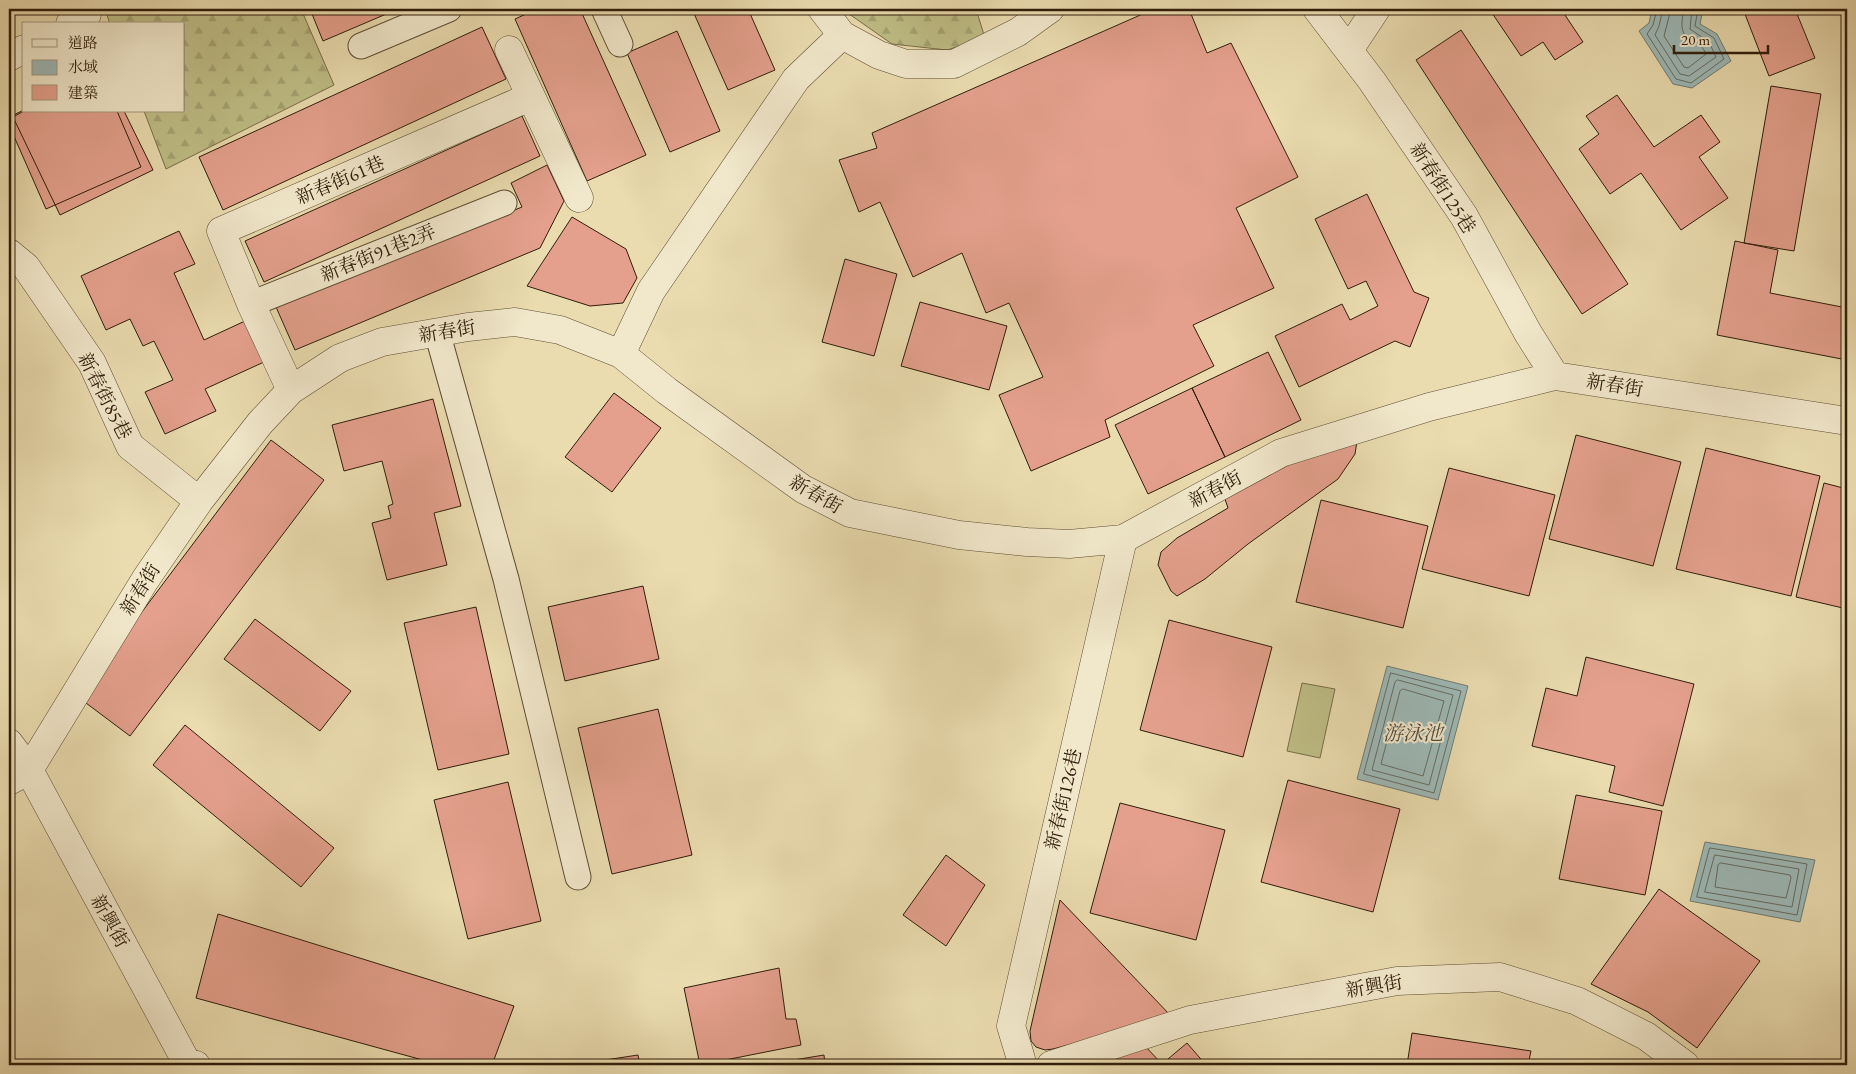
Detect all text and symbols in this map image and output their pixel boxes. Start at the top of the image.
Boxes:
legend [22,22,185,112]
scale bar [1674,22,1767,54]
text: 20 m [1681,30,1710,49]
text: 道路 [68,33,98,52]
text: 水域 [68,57,98,76]
text: 建築 [68,83,98,102]
street label: 新春街125巷 [1404,138,1482,238]
street label: 新春街61巷 [292,150,388,210]
street label: 新春街91巷2弄 [317,218,439,288]
street label: 新春街 [417,314,477,348]
street label: 新春街85巷 [72,348,138,444]
street label: 新春街 [1585,368,1645,402]
street label: 新春街 [1184,465,1246,513]
street label: 新春街 [785,469,847,519]
street label: 新春街 [114,558,166,620]
water label: 游泳池 [1383,720,1445,746]
street label: 新春街126巷 [1039,746,1087,852]
street label: 新興街 [85,890,135,952]
street label: 新興街 [1344,969,1404,1003]

